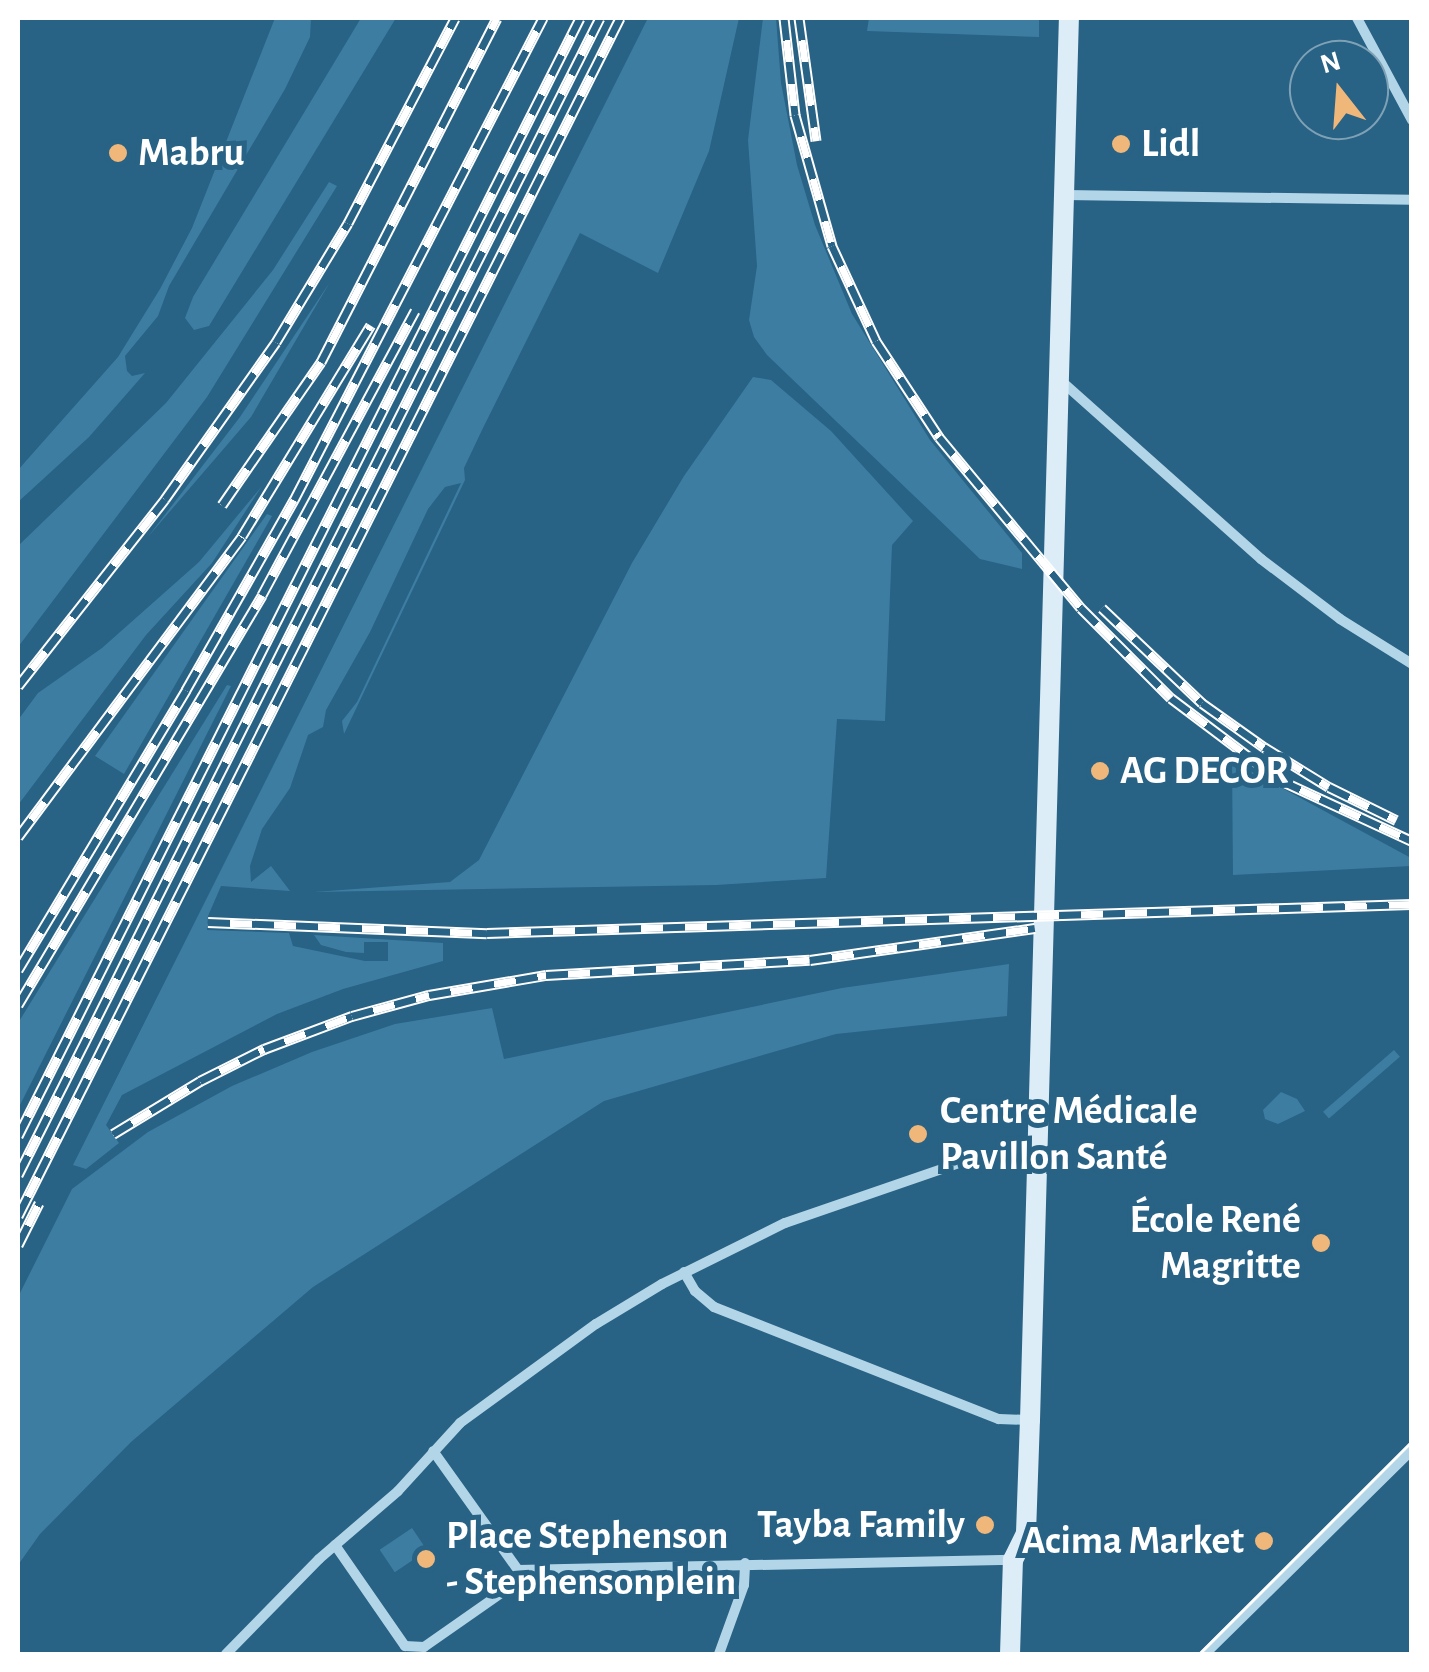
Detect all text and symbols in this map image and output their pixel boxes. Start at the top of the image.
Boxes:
north arrow [1289,40,1389,140]
text: N [1317,47,1344,79]
place label: Lidl [1141,120,1200,168]
place label: Mabru [138,129,244,177]
marker: Lidl [1110,133,1132,155]
marker: Mabru [107,142,129,164]
place label: AG DECOR [1120,747,1289,795]
marker: AG DECOR [1089,760,1111,782]
place label: Centre Médicale Pavillon Santé [940,1087,1198,1181]
marker: Centre Médicale Pavillon Santé [905,1121,931,1147]
place label: École René Magritte [1130,1196,1301,1290]
marker: École René Magritte [1310,1232,1332,1254]
place label: Tayba Family [757,1501,965,1549]
place label: Place Stephenson - Stephensonplein [446,1512,736,1606]
marker: Tayba Family [974,1514,996,1536]
place label: Acima Market [1022,1517,1244,1565]
marker: Acima Market [1253,1530,1275,1552]
marker: Place Stephenson - Stephensonplein [415,1548,437,1570]

